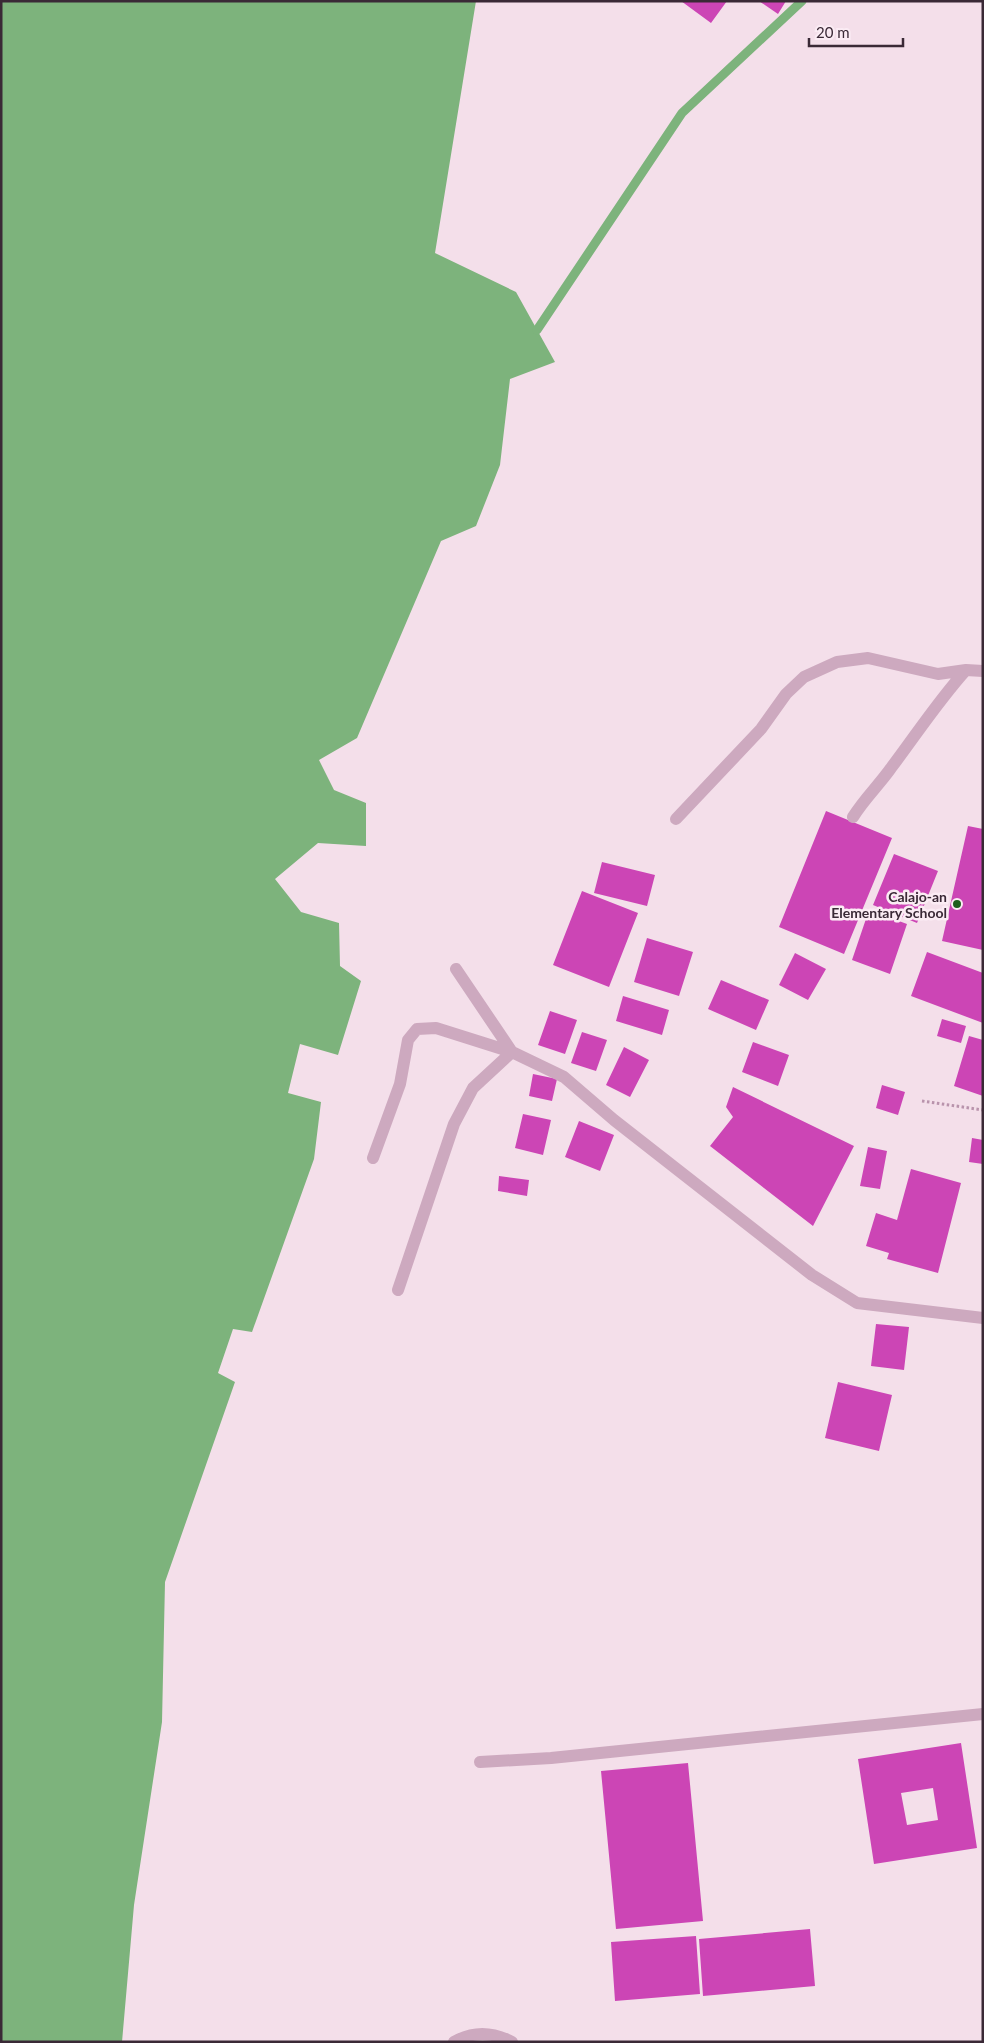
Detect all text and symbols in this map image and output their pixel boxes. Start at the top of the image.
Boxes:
scale bar [809,15,903,47]
text: 20 m [816,23,850,41]
place label: Calajo-an Elementary School [831,888,947,921]
marker: Calajo-an Elementary School [951,898,963,910]

